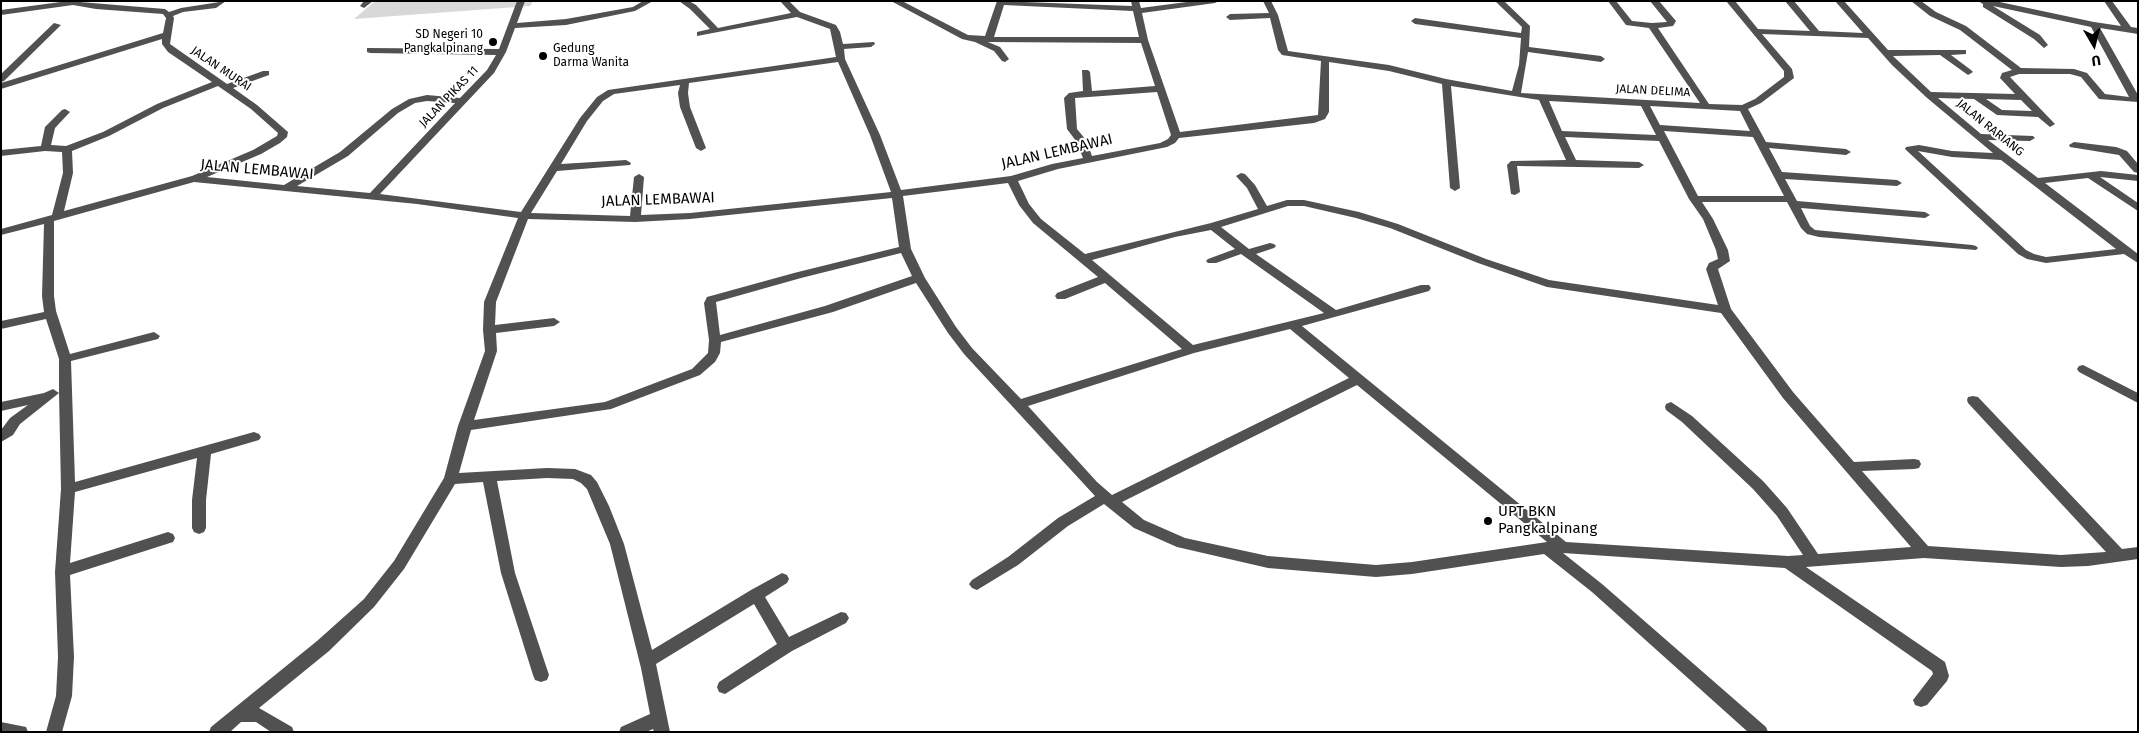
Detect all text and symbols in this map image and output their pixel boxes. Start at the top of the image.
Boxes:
north arrow [2069,20,2119,70]
place label: SD Negeri 10 Pangkalpinang [404,28,483,56]
marker: SD Negeri 10 Pangkalpinang [487,36,499,48]
place label: Gedung Darma Wanita [553,42,629,70]
street label: JALAN MURAI [188,44,254,94]
marker: Gedung Darma Wanita [537,50,549,62]
text: U [2090,51,2102,69]
street label: JALAN PIKAS 11 [416,64,482,130]
street label: JALAN DELIMA [1615,82,1691,100]
street label: JALAN RARIANG [1953,96,2027,160]
street label: JALAN LEMBAWAI [1000,130,1114,174]
street label: JALAN LEMBAWAI [200,156,314,184]
street label: JALAN LEMBAWAI [601,189,715,211]
place label: UPT BKN Pangkalpinang [1498,503,1597,538]
marker: UPT BKN Pangkalpinang [1482,515,1494,527]

